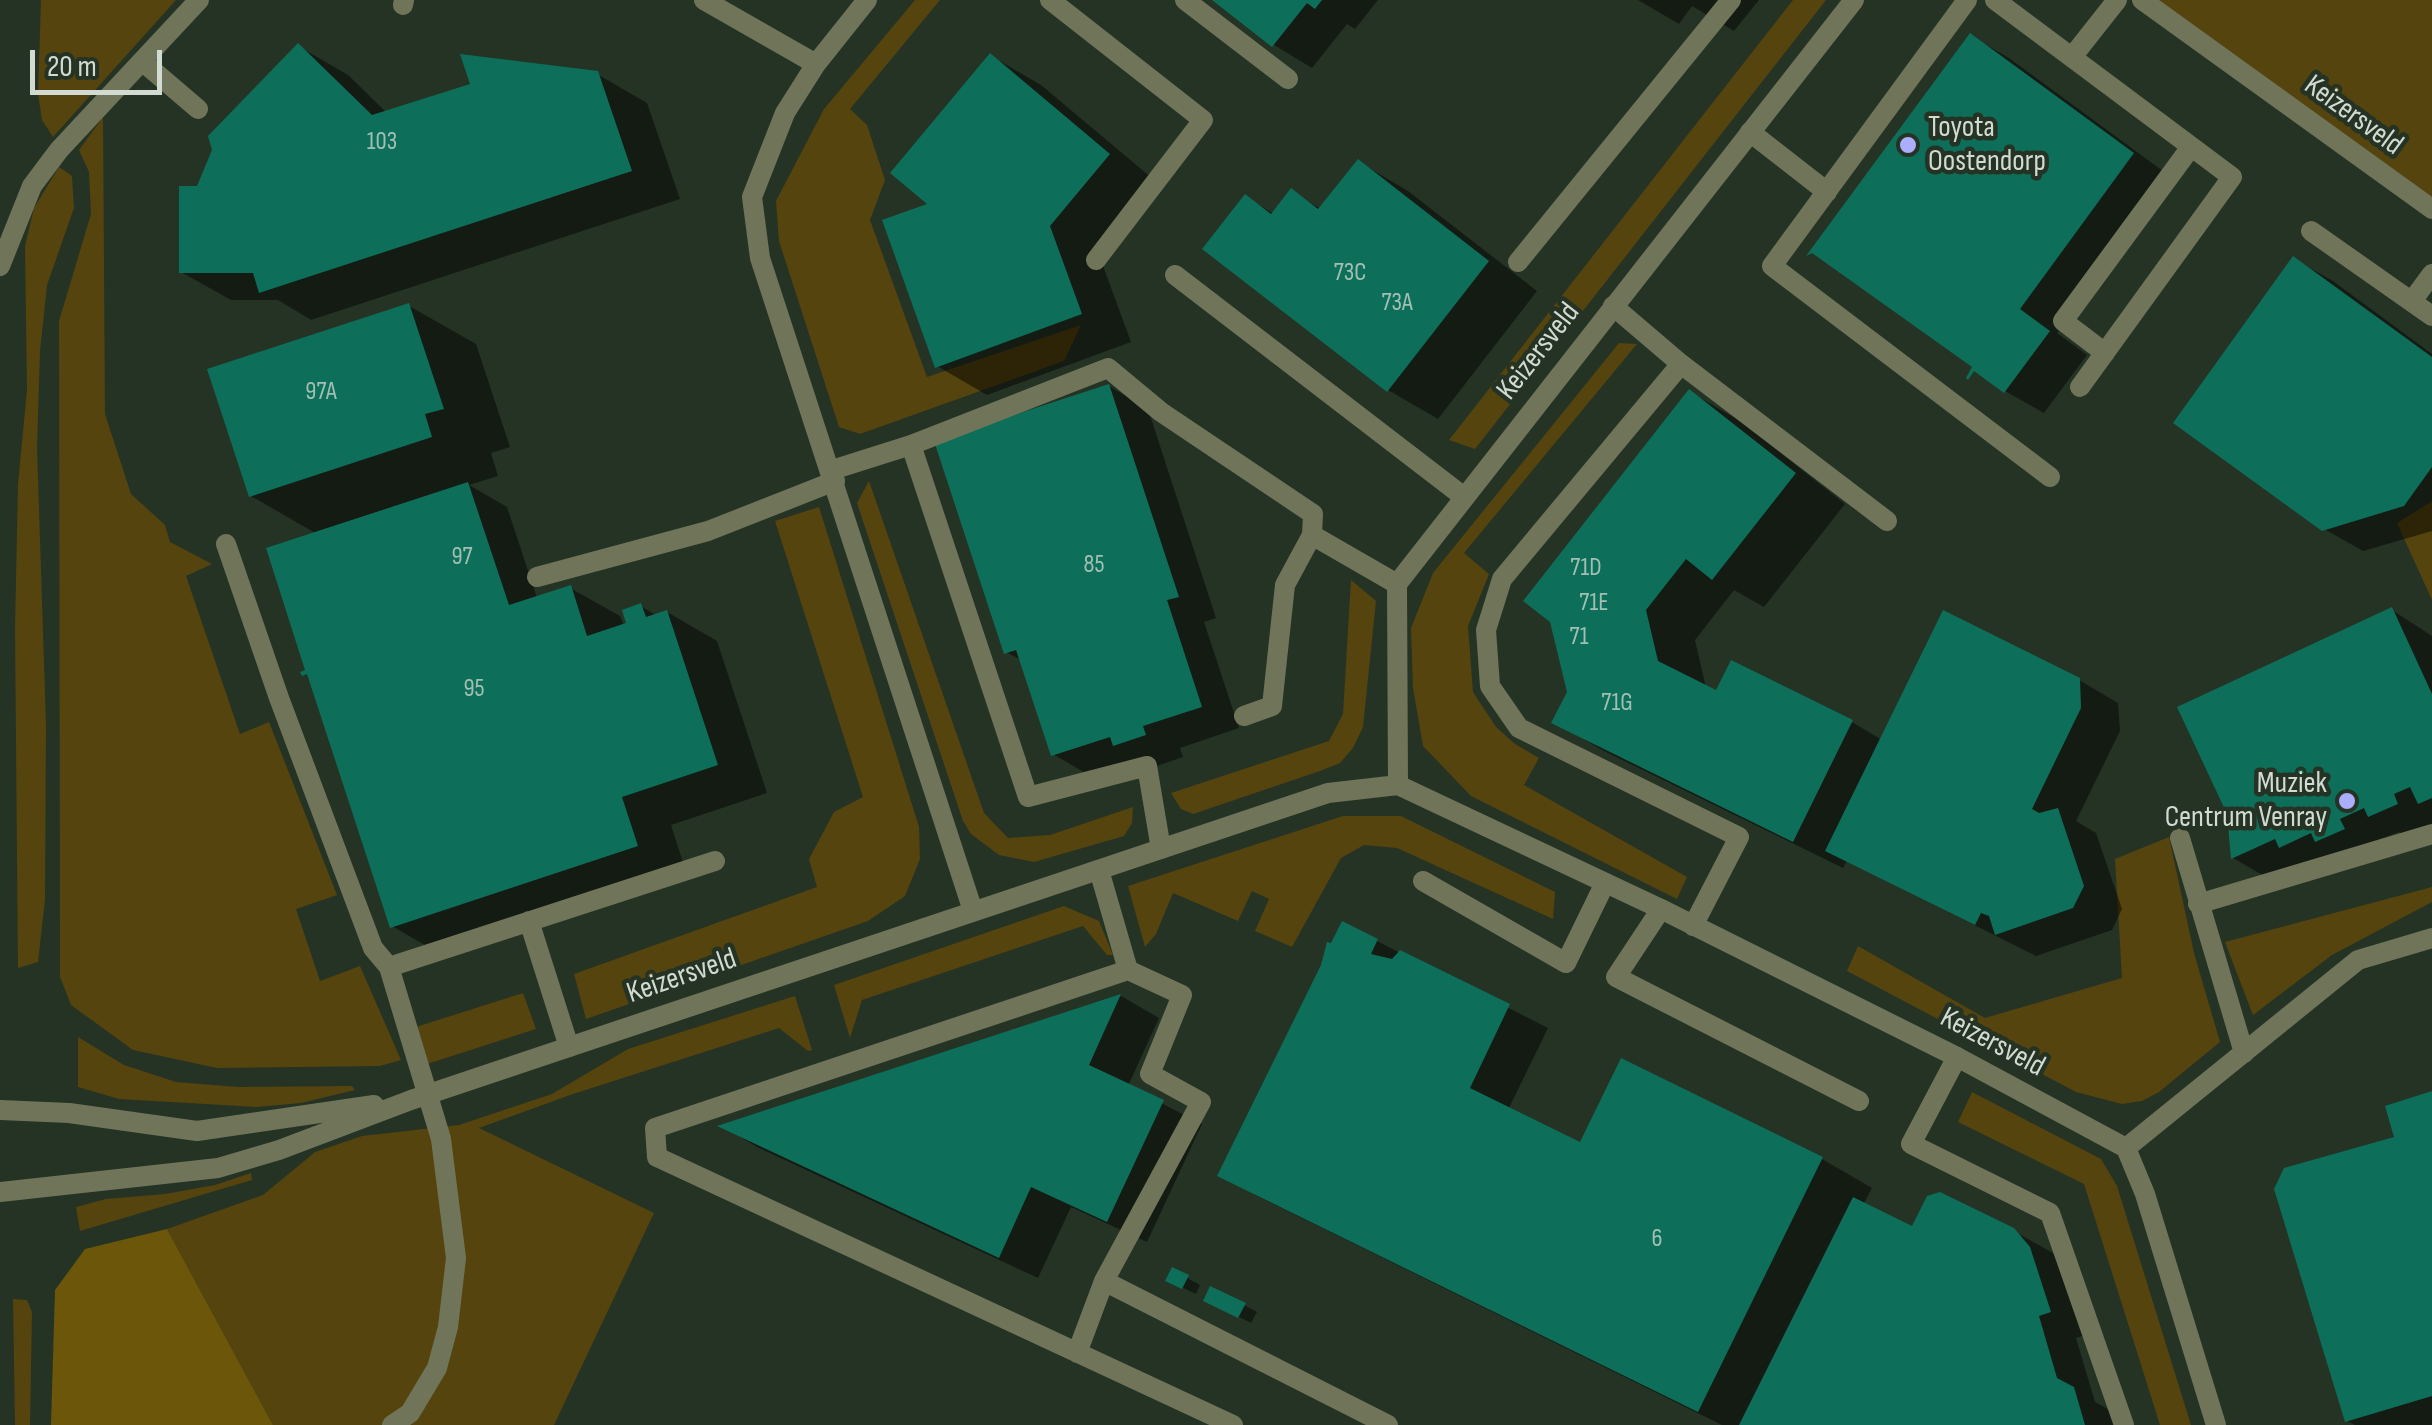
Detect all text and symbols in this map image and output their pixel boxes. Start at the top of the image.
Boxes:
scale bar [35,30,168,92]
text: 20 m [47,49,97,85]
street label: Keizersveld [2297,68,2409,164]
place label: Toyota Oostendorp [1928,110,2046,180]
house number: 103 [367,128,397,158]
marker: Toyota Oostendorp [1897,134,1919,156]
house number: 73C [1334,259,1366,289]
house number: 73A [1381,289,1413,319]
street label: Keizersveld [1490,296,1588,408]
house number: 97A [305,378,337,408]
house number: 97 [451,543,473,573]
house number: 85 [1084,551,1104,581]
house number: 71D [1570,554,1602,584]
house number: 71E [1579,589,1609,619]
house number: 71 [1570,623,1588,653]
house number: 95 [463,675,485,705]
house number: 71G [1601,689,1633,719]
place label: Muziek Centrum Venray [2165,766,2327,836]
marker: Muziek Centrum Venray [2336,790,2358,812]
street label: Keizersveld [623,942,741,1012]
street label: Keizersveld [1933,1000,2051,1086]
house number: 6 [1652,1225,1662,1255]

